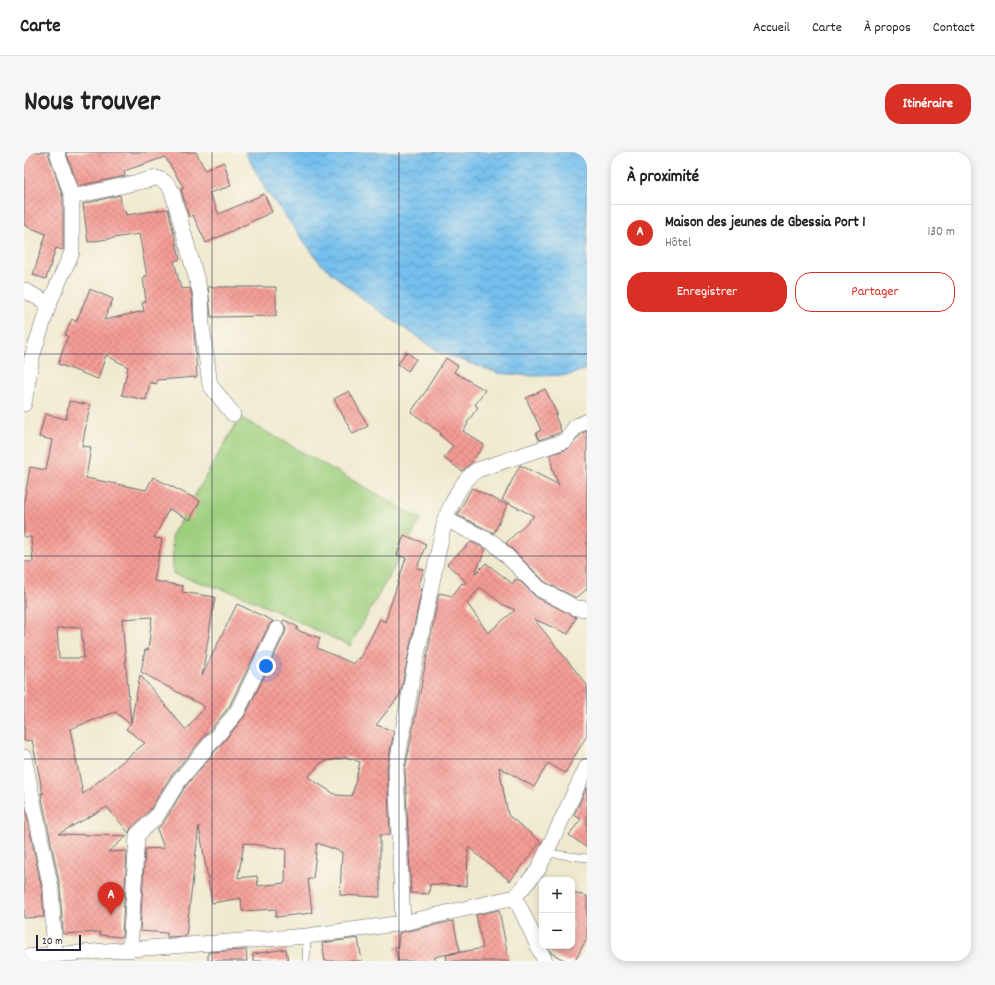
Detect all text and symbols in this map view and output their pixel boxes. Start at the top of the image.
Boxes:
text: Carte [20,14,61,41]
text: Accueil [753,18,790,38]
text: Carte [812,18,842,38]
text: À propos [864,18,911,38]
text: Contact [933,18,975,38]
text: Nous trouver [24,84,160,124]
button: Itinéraire [885,84,971,124]
text: À proximité [627,166,699,190]
text: Maison des jeunes de Gbessia Port 1 [665,212,865,234]
text: A [636,223,644,242]
text: 130 m [927,223,955,242]
text: Hôtel [665,234,691,253]
button: Enregistrer [627,272,787,312]
button: Partager [795,272,955,312]
your location [256,656,276,676]
map controls [539,877,575,949]
button: + [539,877,575,913]
pin: A [98,882,124,915]
button: − [539,913,575,949]
scale bar [36,933,81,952]
text: 20 m [42,934,63,950]

